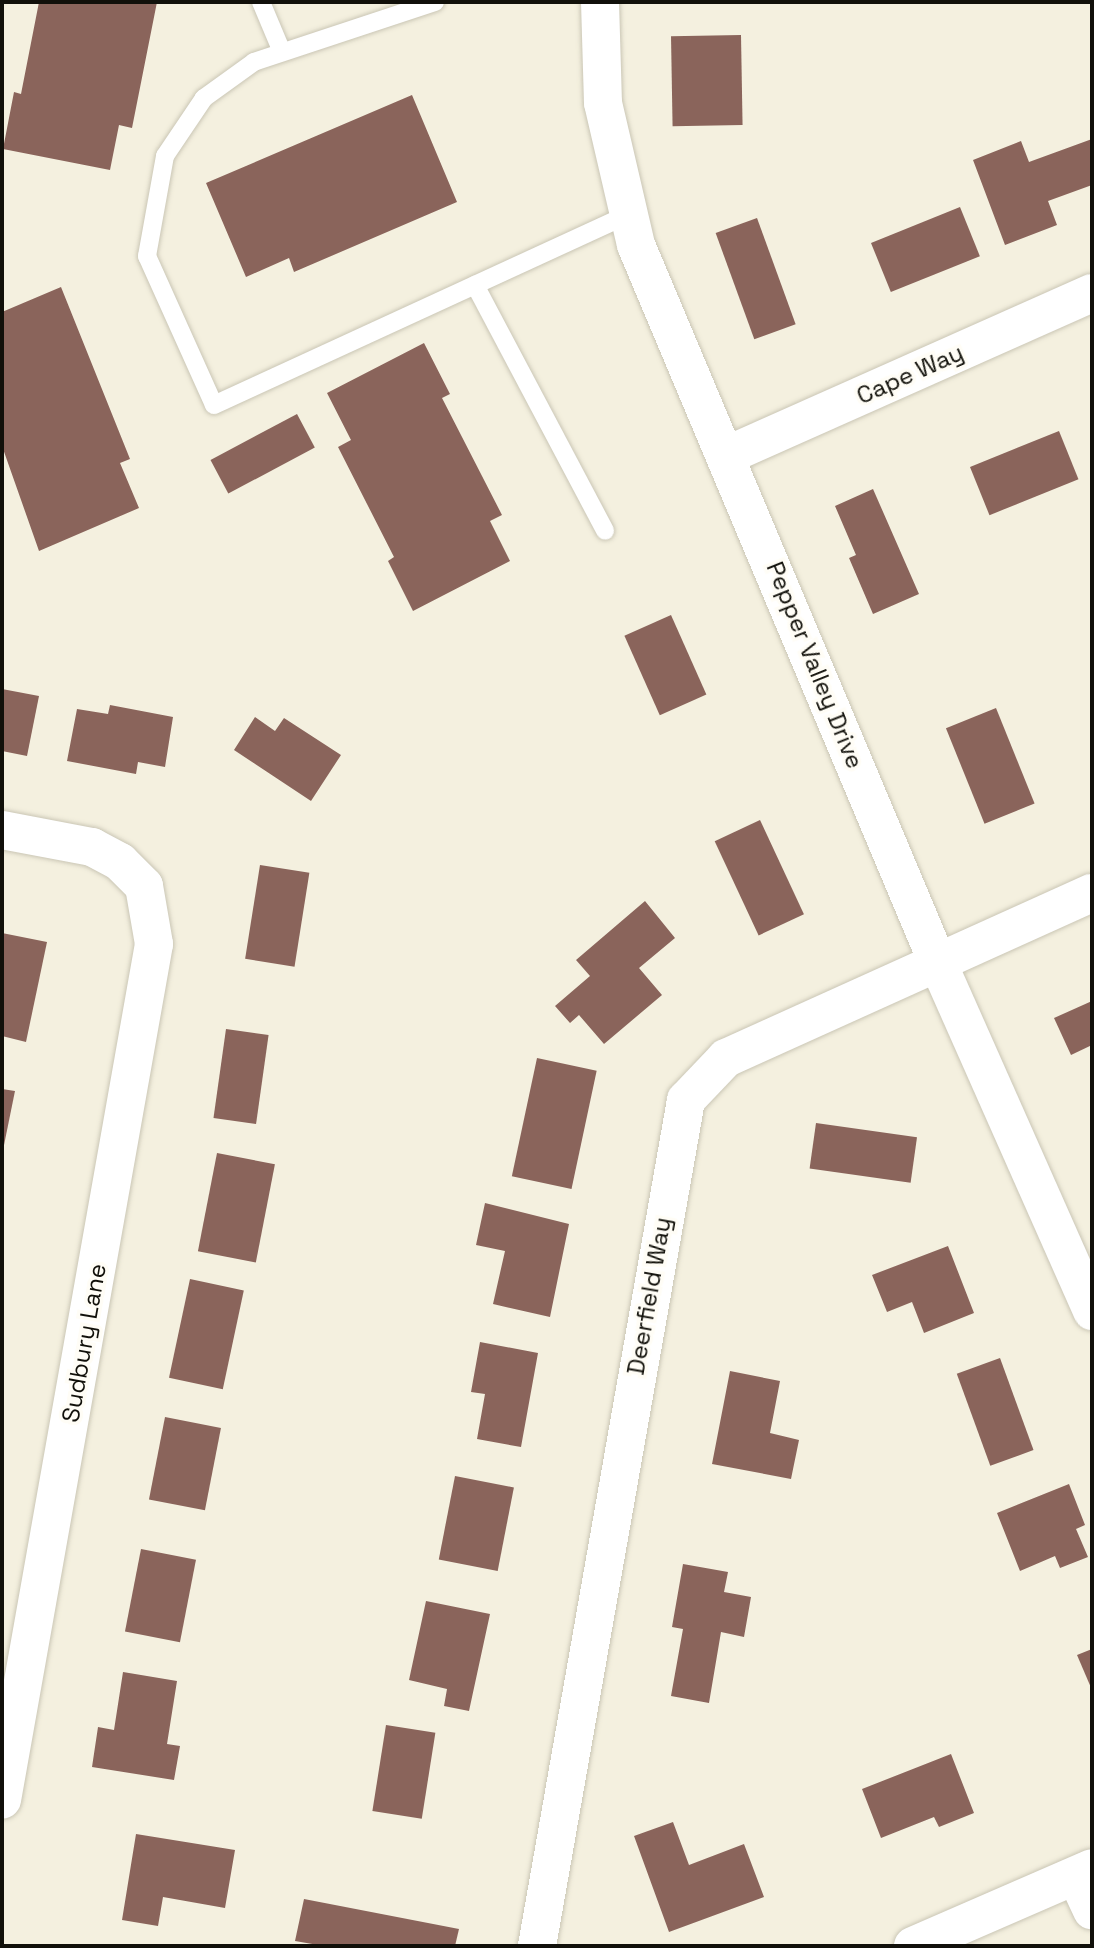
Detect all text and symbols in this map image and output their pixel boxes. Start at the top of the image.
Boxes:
street label: Cape Way [852,338,968,410]
street label: Pepper Valley Drive [760,557,870,773]
street label: Deerfield Way [621,1215,677,1377]
street label: Sudbury Lane [56,1261,112,1425]

